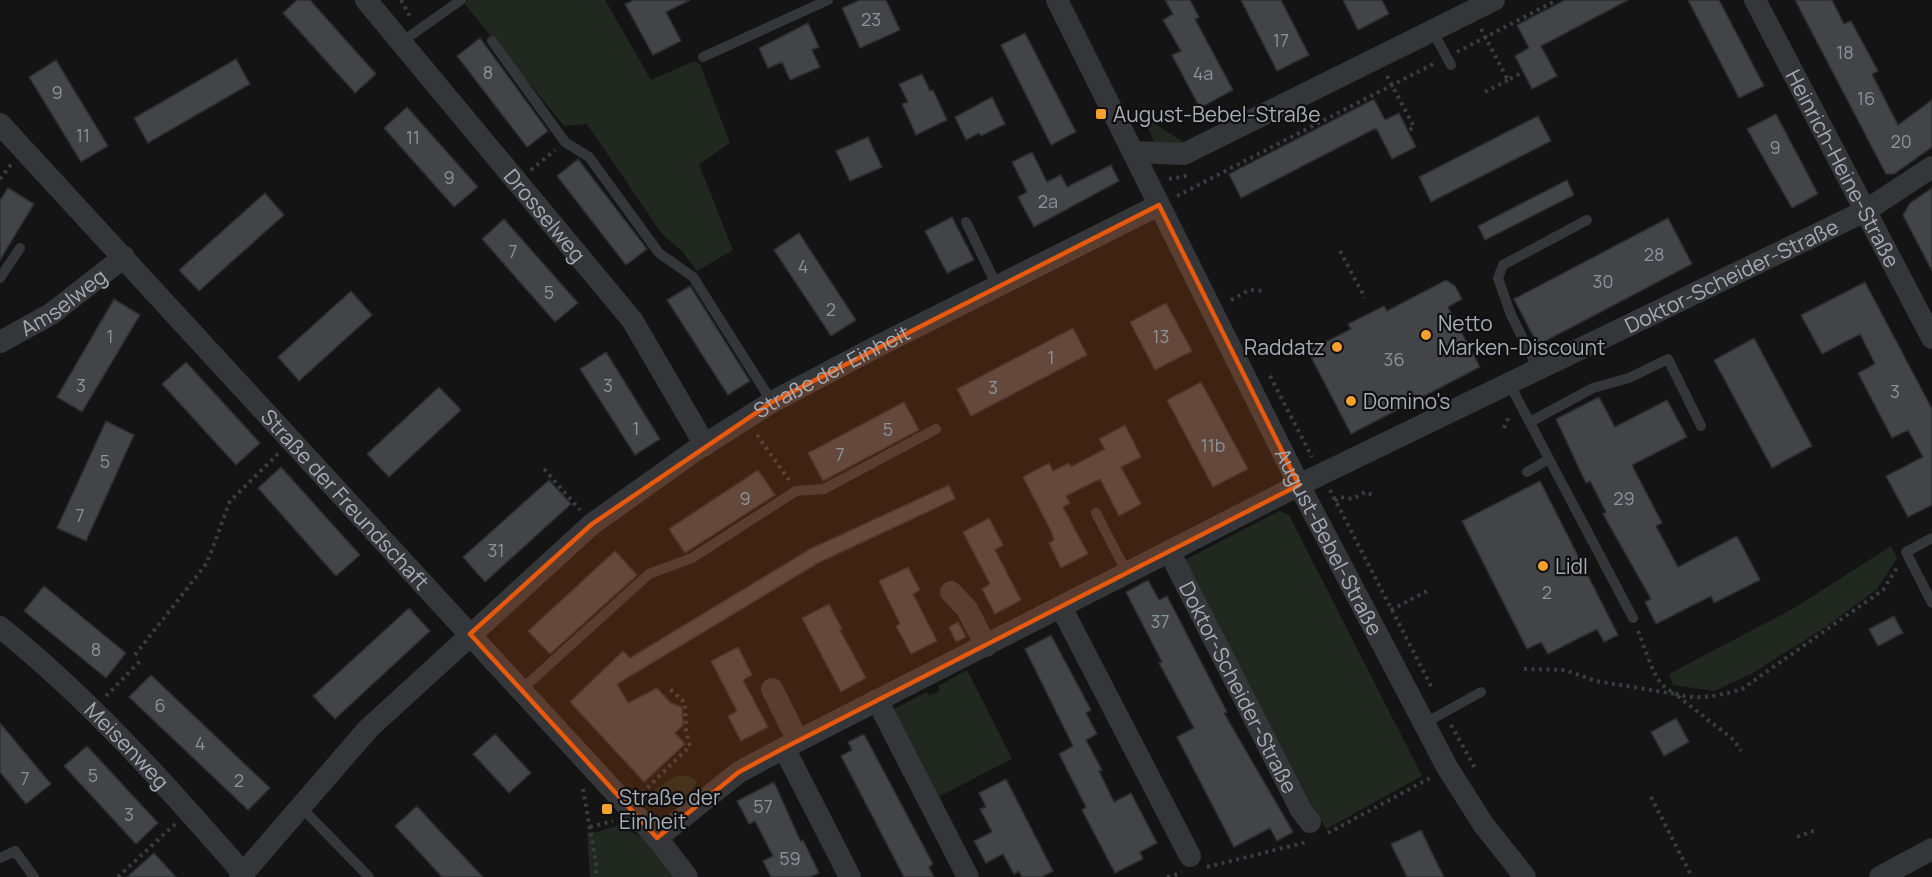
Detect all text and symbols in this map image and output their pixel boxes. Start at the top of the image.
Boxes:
house number: 23 [861,7,881,31]
house number: 17 [1273,28,1289,52]
house number: 18 [1836,40,1854,64]
house number: 8 [483,60,493,84]
house number: 4a [1193,61,1213,85]
street label: Heinrich-Heine-Straße [1780,65,1906,272]
house number: 9 [51,80,63,104]
house number: 16 [1857,86,1875,110]
place label: August-Bebel-Straße [1113,100,1321,128]
marker: August-Bebel-Straße [1094,107,1108,121]
house number: 11 [76,123,90,147]
house number: 11 [406,125,420,149]
house number: 20 [1890,129,1912,153]
house number: 9 [1769,135,1781,159]
street label: Drosselweg [498,163,592,268]
house number: 9 [443,165,455,189]
house number: 2a [1038,189,1058,213]
street label: Doktor-Scheider-Straße [1620,212,1843,339]
house number: 7 [508,239,518,263]
house number: 28 [1644,242,1664,266]
house number: 4 [798,254,808,278]
street label: Amselweg [15,262,112,342]
house number: 30 [1593,269,1613,293]
house number: 5 [544,280,554,304]
house number: 2 [826,297,836,321]
place label: Netto Marken-Discount [1438,309,1605,361]
street label: Straße der Einheit [748,318,915,424]
house number: 1 [106,324,114,348]
house number: 13 [1153,324,1169,348]
marker: Netto Marken-Discount [1419,328,1433,342]
place label: Raddatz [1244,333,1325,361]
marker: Raddatz [1330,340,1344,354]
house number: 1 [1047,345,1055,369]
house number: 36 [1383,347,1405,371]
house number: 3 [76,373,86,397]
house number: 3 [603,373,613,397]
house number: 3 [988,375,998,399]
house number: 3 [1890,379,1900,403]
place label: Domino's [1363,387,1450,415]
marker: Domino's [1344,394,1358,408]
street label: Straße der Freundschaft [255,403,436,596]
house number: 1 [632,416,640,440]
house number: 5 [883,417,893,441]
house number: 11b [1201,433,1225,457]
house number: 7 [835,442,845,466]
street label: August-Bebel-Straße [1269,443,1389,640]
house number: 5 [100,449,110,473]
house number: 9 [739,486,751,510]
house number: 29 [1613,486,1635,510]
house number: 7 [75,503,85,527]
house number: 31 [488,538,504,562]
place label: Lidl [1555,552,1588,580]
marker: Lidl [1536,559,1550,573]
street label: Doktor-Scheider-Straße [1173,577,1304,798]
house number: 2 [1542,580,1552,604]
house number: 37 [1151,609,1170,633]
house number: 8 [91,637,101,661]
house number: 6 [154,693,166,717]
street label: Meisenweg [79,696,176,795]
house number: 4 [195,731,205,755]
house number: 5 [88,763,98,787]
house number: 7 [20,766,30,790]
house number: 2 [234,768,244,792]
place label: Straße der Einheit [619,783,721,835]
house number: 57 [753,794,773,818]
house number: 3 [124,802,134,826]
marker: Straße der Einheit [600,802,614,816]
house number: 59 [779,846,801,870]

